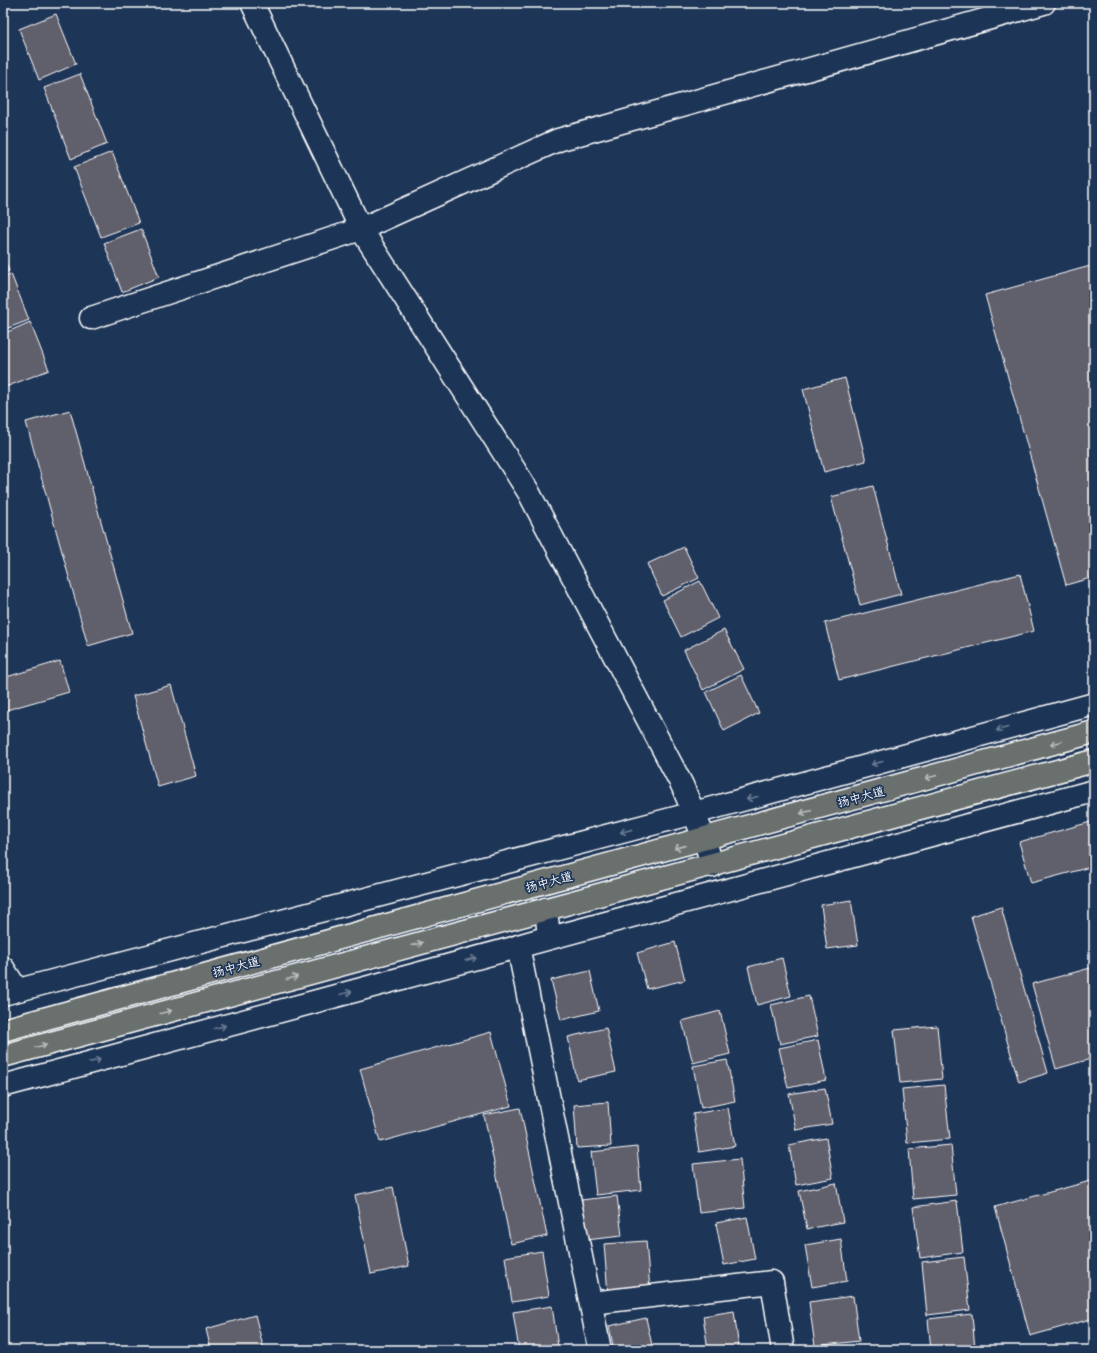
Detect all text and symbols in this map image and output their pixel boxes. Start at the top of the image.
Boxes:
one-way arrow [996,726,1009,733]
one-way arrow [1050,740,1063,747]
one-way arrow [871,760,884,768]
one-way arrow [925,774,938,782]
street label: 扬中大道 [836,785,887,812]
one-way arrow [745,795,758,802]
one-way arrow [800,809,813,816]
one-way arrow [620,828,633,835]
one-way arrow [674,843,687,851]
street label: 扬中大道 [524,870,575,897]
one-way arrow [410,939,423,947]
street label: 扬中大道 [211,955,262,982]
one-way arrow [464,955,477,963]
one-way arrow [285,974,298,981]
one-way arrow [339,989,352,997]
one-way arrow [159,1008,172,1015]
one-way arrow [213,1023,226,1031]
one-way arrow [34,1042,47,1049]
one-way arrow [88,1057,101,1065]

